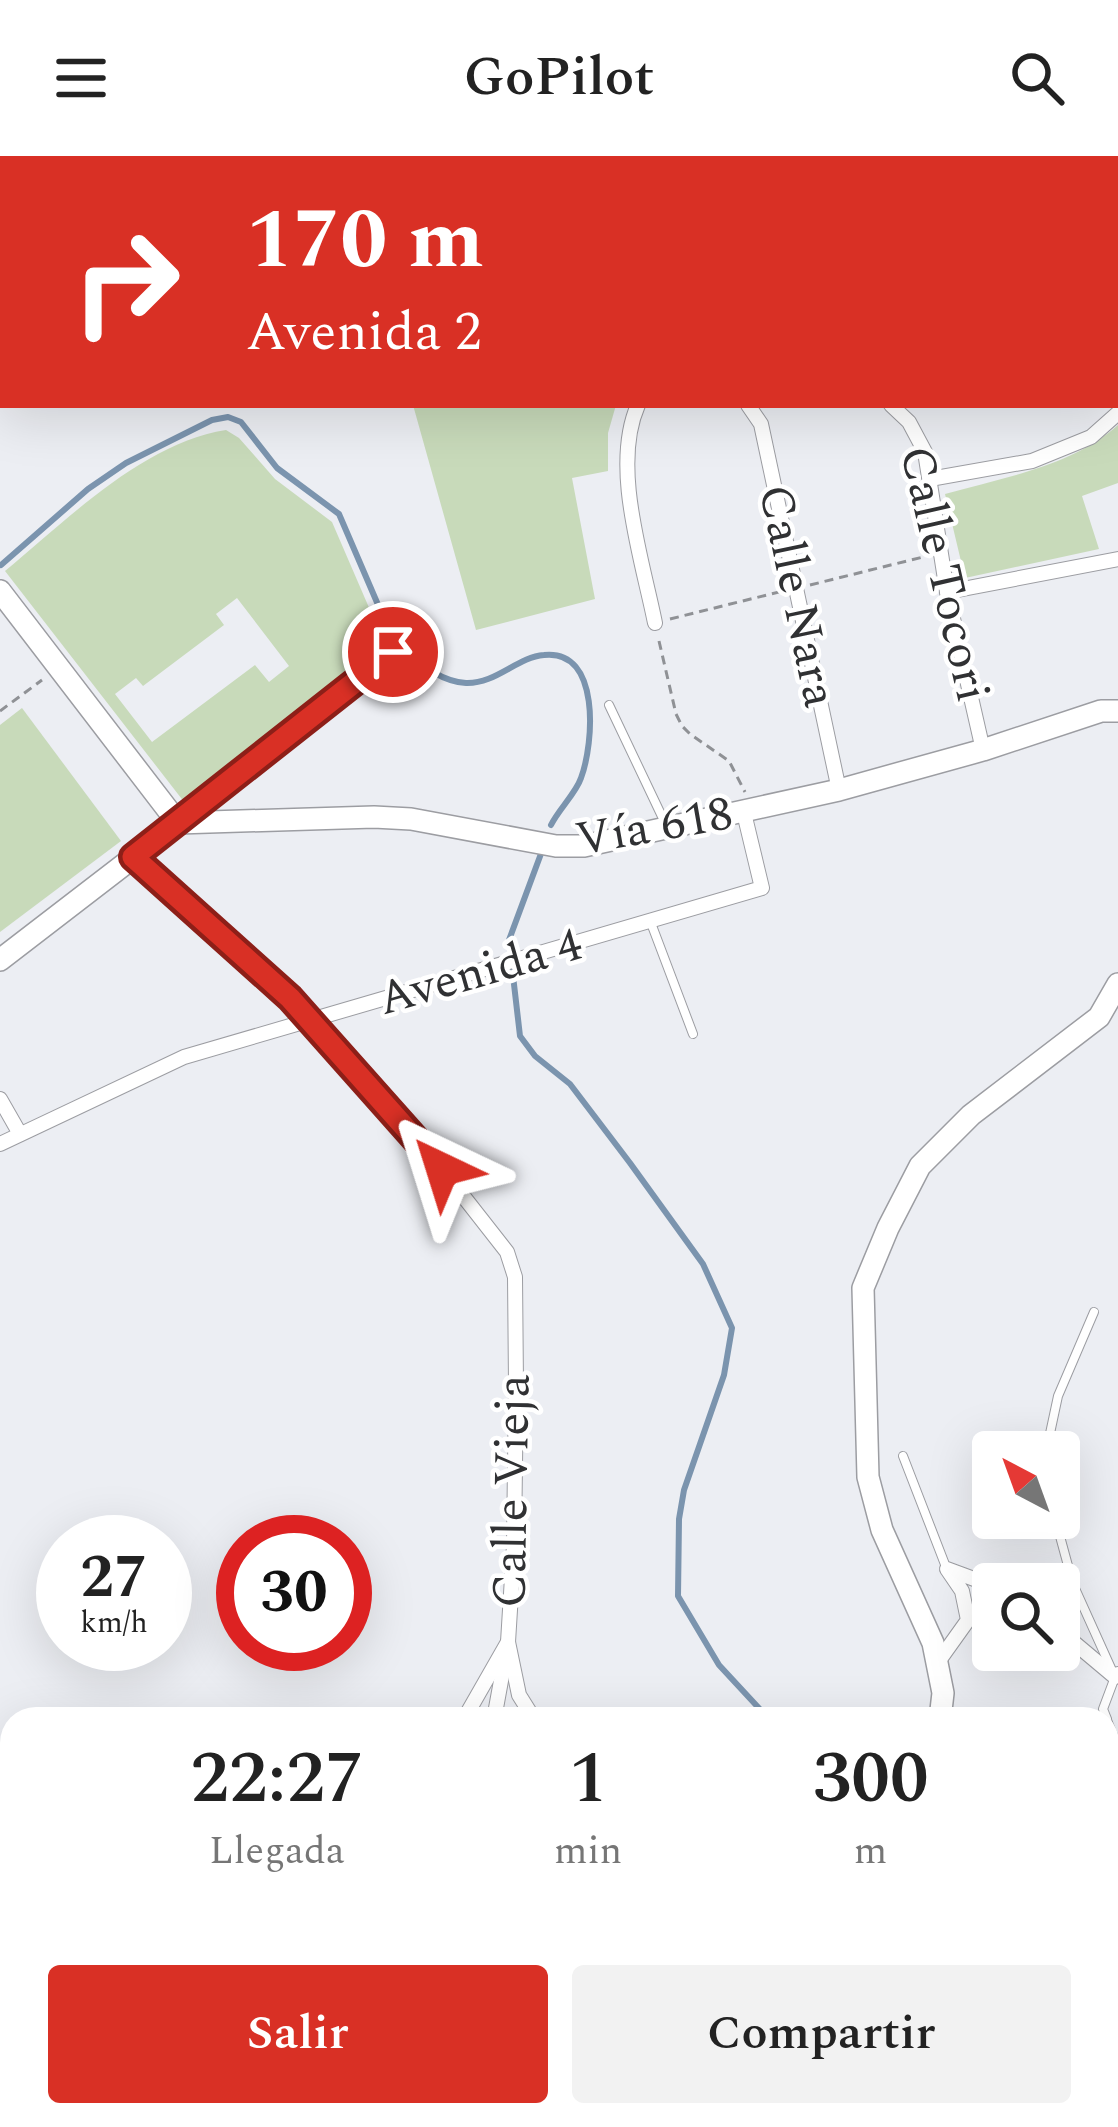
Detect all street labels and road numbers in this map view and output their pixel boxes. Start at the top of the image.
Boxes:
street label: Calle Tocori [879,439,1009,709]
street label: Calle Nara [738,478,856,714]
street label: Vía 618 [570,777,738,877]
street label: Avenida 4 [369,908,591,1036]
street label: Calle Vieja [473,1373,551,1609]

